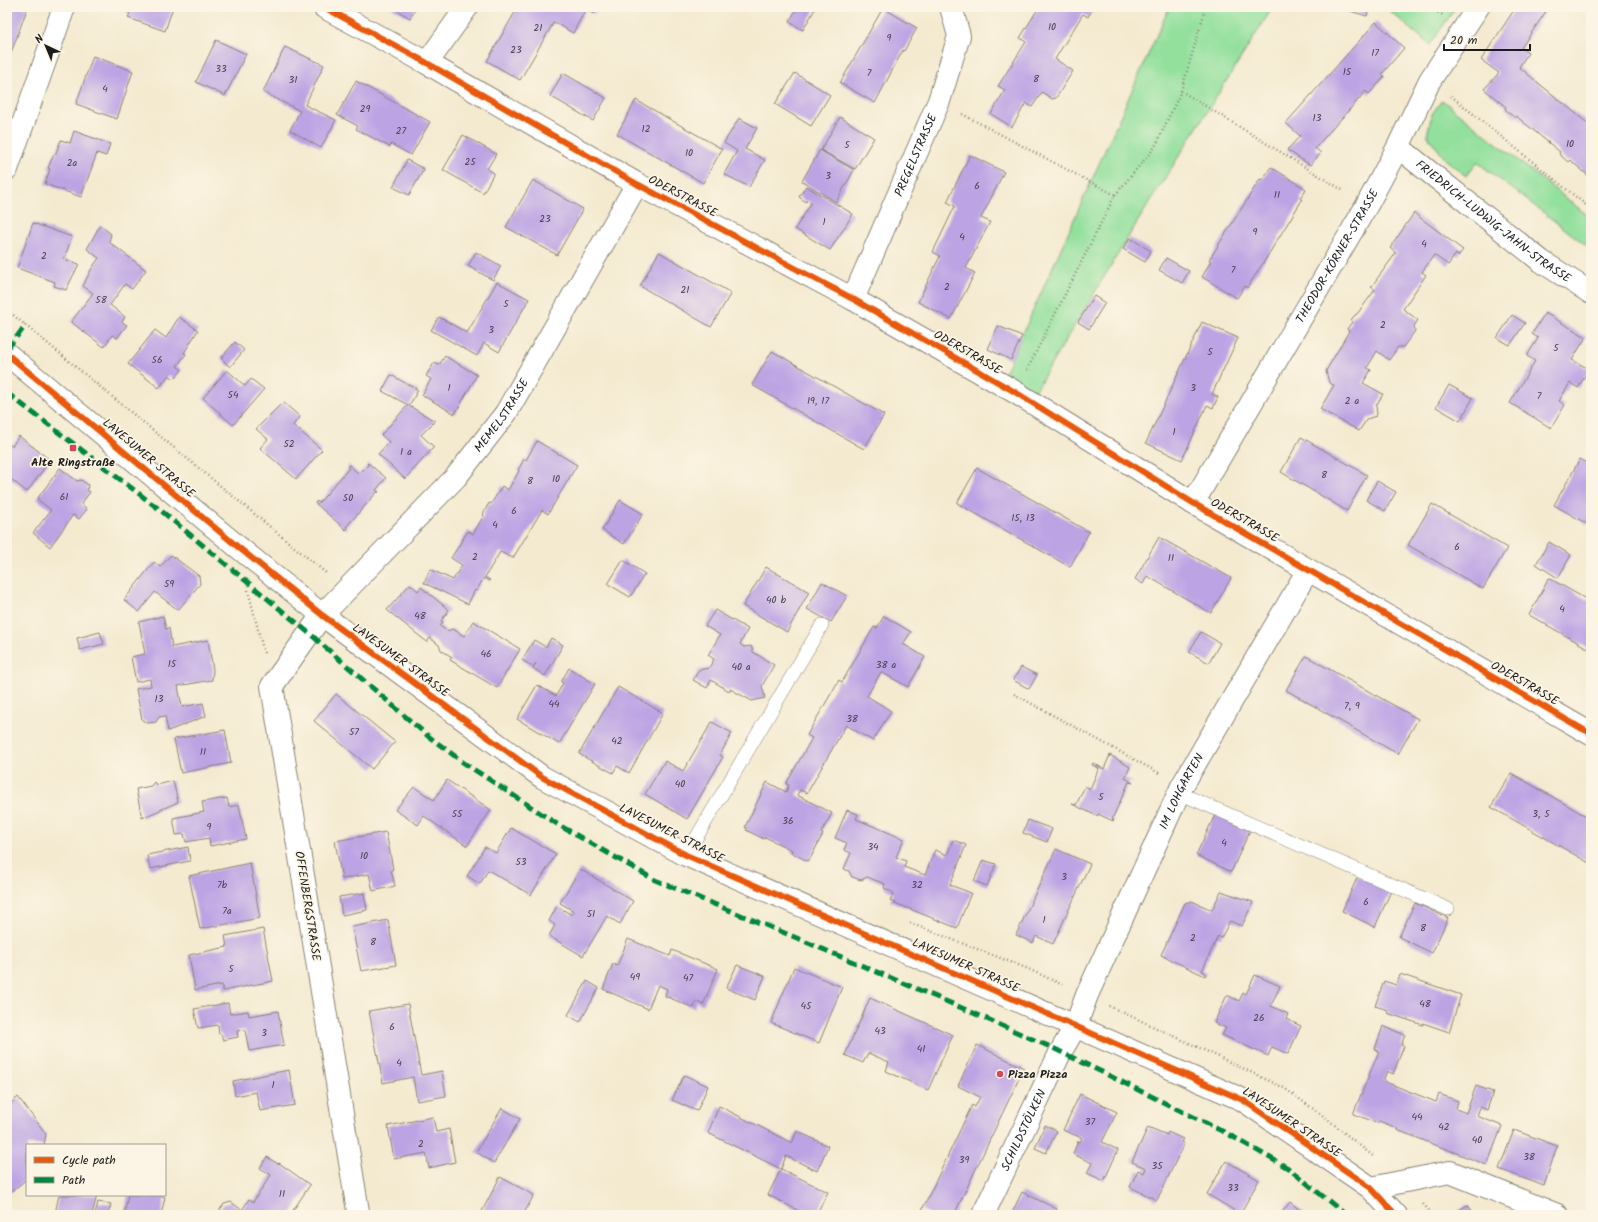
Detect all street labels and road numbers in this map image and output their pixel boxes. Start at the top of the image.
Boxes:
street label: PREGELSTRASSE [890,110,943,200]
street label: FRIEDRICH-LUDWIG-JAHN-STRASSE [1411,155,1576,288]
street label: ODERSTRASSE [645,170,722,223]
street label: THEODOR-KÖRNER-STRASSE [1291,185,1384,327]
street label: ODERSTRASSE [930,325,1006,380]
street label: MEMELSTRASSE [470,374,534,457]
street label: LAVESUMER STRASSE [98,414,200,504]
street label: ODERSTRASSE [1207,493,1283,548]
street label: LAVESUMER STRASSE [348,619,454,703]
street label: ODERSTRASSE [1487,656,1563,711]
street label: IM LOHGARTEN [1154,750,1209,833]
street label: LAVESUMER STRASSE [616,799,729,869]
street label: OFFENBERGSTRASSE [289,850,326,963]
street label: LAVESUMER STRASSE [909,933,1024,998]
street label: LAVESUMER STRASSE [1238,1082,1346,1163]
street label: SCHILDSTÖLKEN [996,1086,1051,1174]

